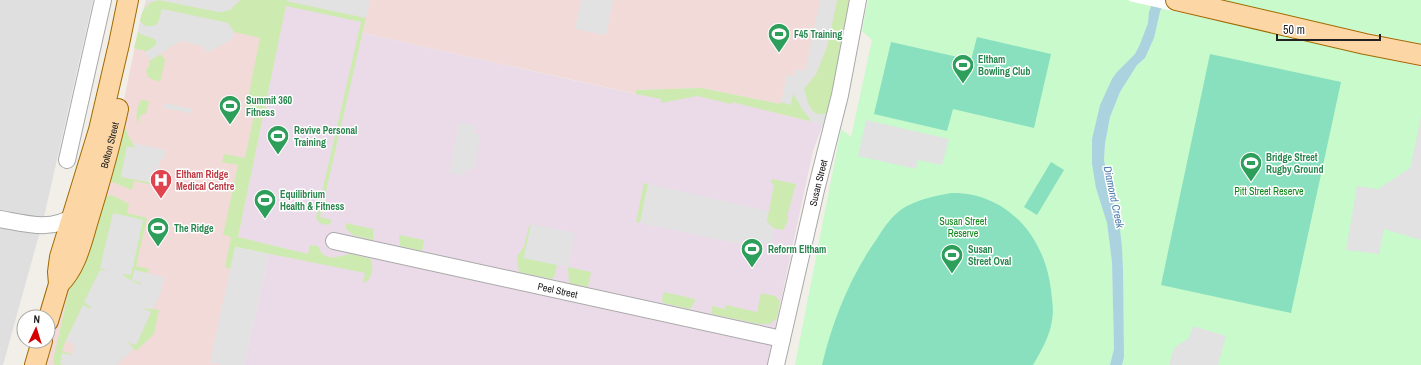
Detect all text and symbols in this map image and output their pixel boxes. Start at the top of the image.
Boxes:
scale bar [1277,16,1380,42]
sports icon: F45 Training [766,21,792,54]
text: 50 m [1283,22,1305,38]
place label: F45 Training [794,28,842,41]
sports icon: Eltham Bowling Club [950,52,976,85]
place label: Eltham Bowling Club [978,53,1030,78]
sports icon: Summit 360 Fitness [217,93,243,126]
place label: Summit 360 Fitness [246,94,292,119]
street label: Bolton Street [97,120,122,170]
sports icon: Revive Personal Training [265,123,291,156]
place label: Revive Personal Training [294,124,357,149]
sports icon: Bridge Street Rugby Ground [1238,150,1264,183]
place label: Bridge Street Rugby Ground [1266,151,1323,176]
street label: Susan Street [806,157,830,207]
water label: Diamond Creek [1101,165,1128,230]
hospital icon: Eltham Ridge Medical Centre [148,167,174,200]
place label: Eltham Ridge Medical Centre [176,168,235,193]
park label: Pitt Street Reserve [1234,185,1304,198]
sports icon: Equilibrium Health & Fitness [252,187,278,220]
place label: Equilibrium Health & Fitness [280,188,345,213]
sports icon: The Ridge [145,215,171,248]
park label: Susan Street Reserve [939,215,987,240]
place label: The Ridge [174,222,214,235]
sports icon: Reform Eltham [739,236,765,269]
sports icon: Susan Street Oval [939,242,965,275]
place label: Reform Eltham [768,243,826,256]
place label: Susan Street Oval [968,243,1011,268]
street label: Peel Street [536,279,580,301]
north arrow [16,309,56,349]
text: N [33,312,40,326]

